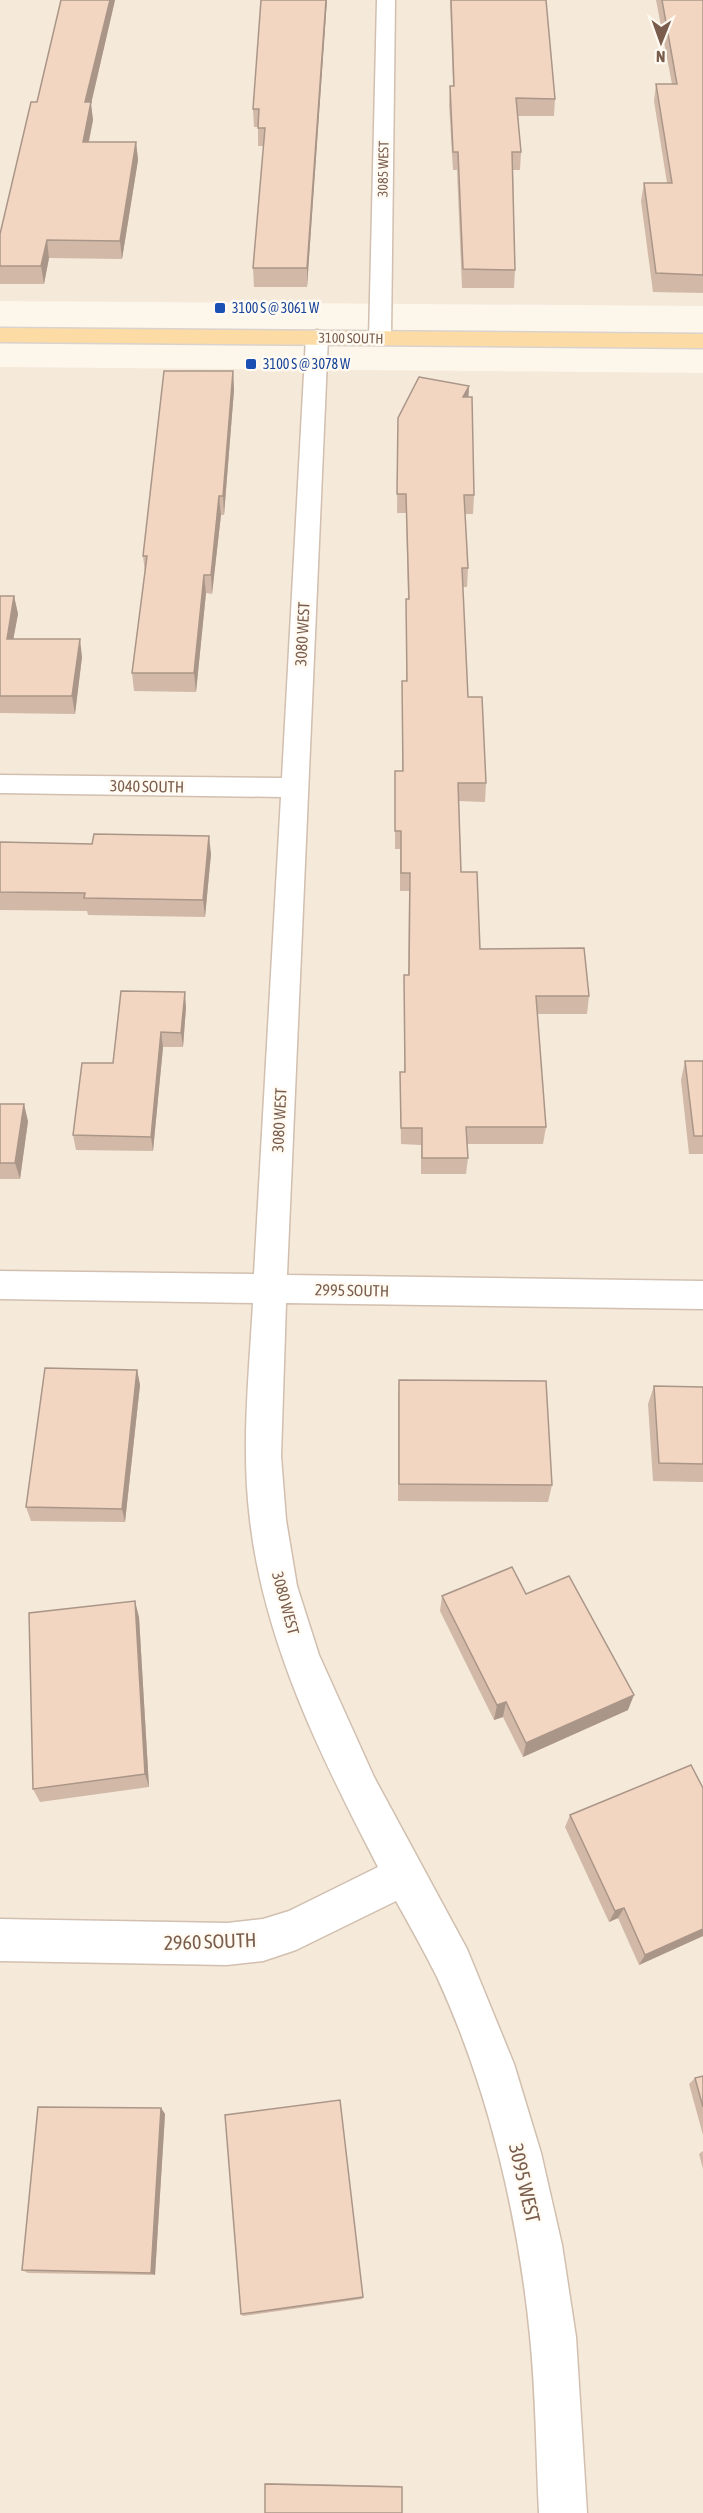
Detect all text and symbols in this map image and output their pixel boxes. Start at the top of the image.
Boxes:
north arrow [631,12,691,72]
text: N [656,48,666,66]
street label: 3085 WEST [375,141,391,197]
place label: 3100 S @ 3061 W [232,300,320,316]
marker: 3100 S @ 3061 W [213,301,227,315]
street label: 3100 SOUTH [318,329,384,347]
place label: 3100 S @ 3078 W [263,356,351,372]
marker: 3100 S @ 3078 W [244,357,258,371]
street label: 3080 WEST [291,601,313,667]
street label: 3040 SOUTH [110,776,184,796]
street label: 3080 WEST [268,1087,290,1153]
street label: 2995 SOUTH [315,1280,389,1300]
street label: 3080 WEST [269,1570,303,1636]
street label: 2960 SOUTH [163,1928,257,1954]
street label: 3095 WEST [505,2141,545,2225]

